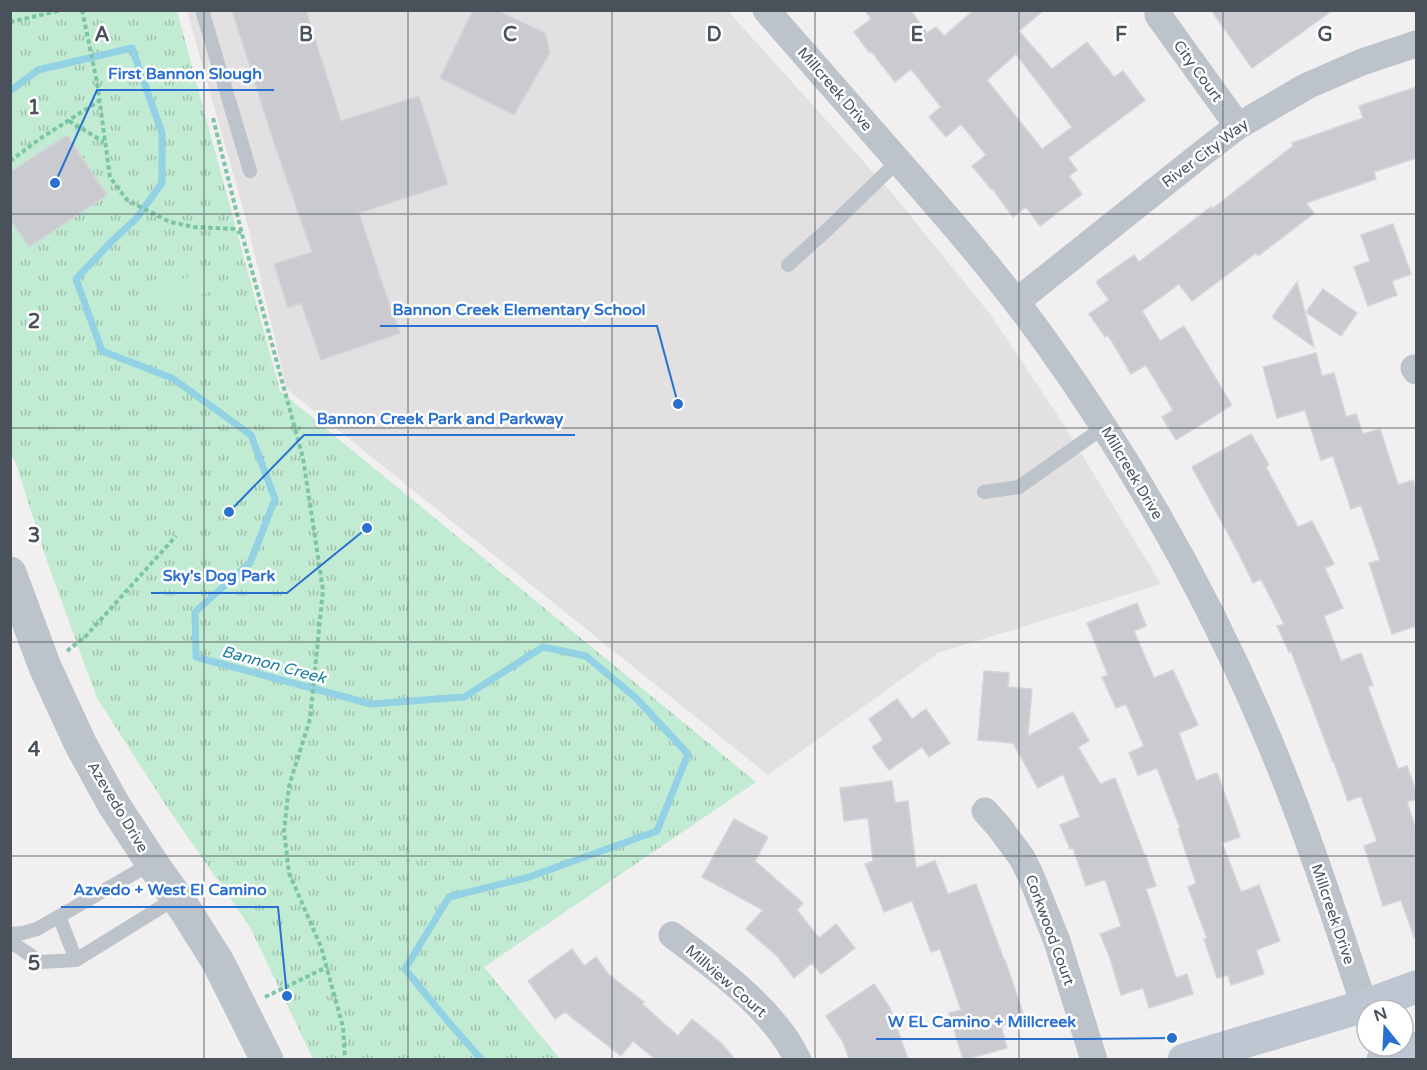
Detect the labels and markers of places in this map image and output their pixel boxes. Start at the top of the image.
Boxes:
callout: First Bannon Slough [97,56,274,90]
callout: Bannon Creek Elementary School [380,292,657,326]
callout: Bannon Creek Park and Parkway [304,401,575,435]
callout: Sky's Dog Park [151,559,287,593]
callout: Azvedo + West El Camino [61,873,278,907]
callout: W EL Camino + Millcreek [876,1005,1088,1039]

